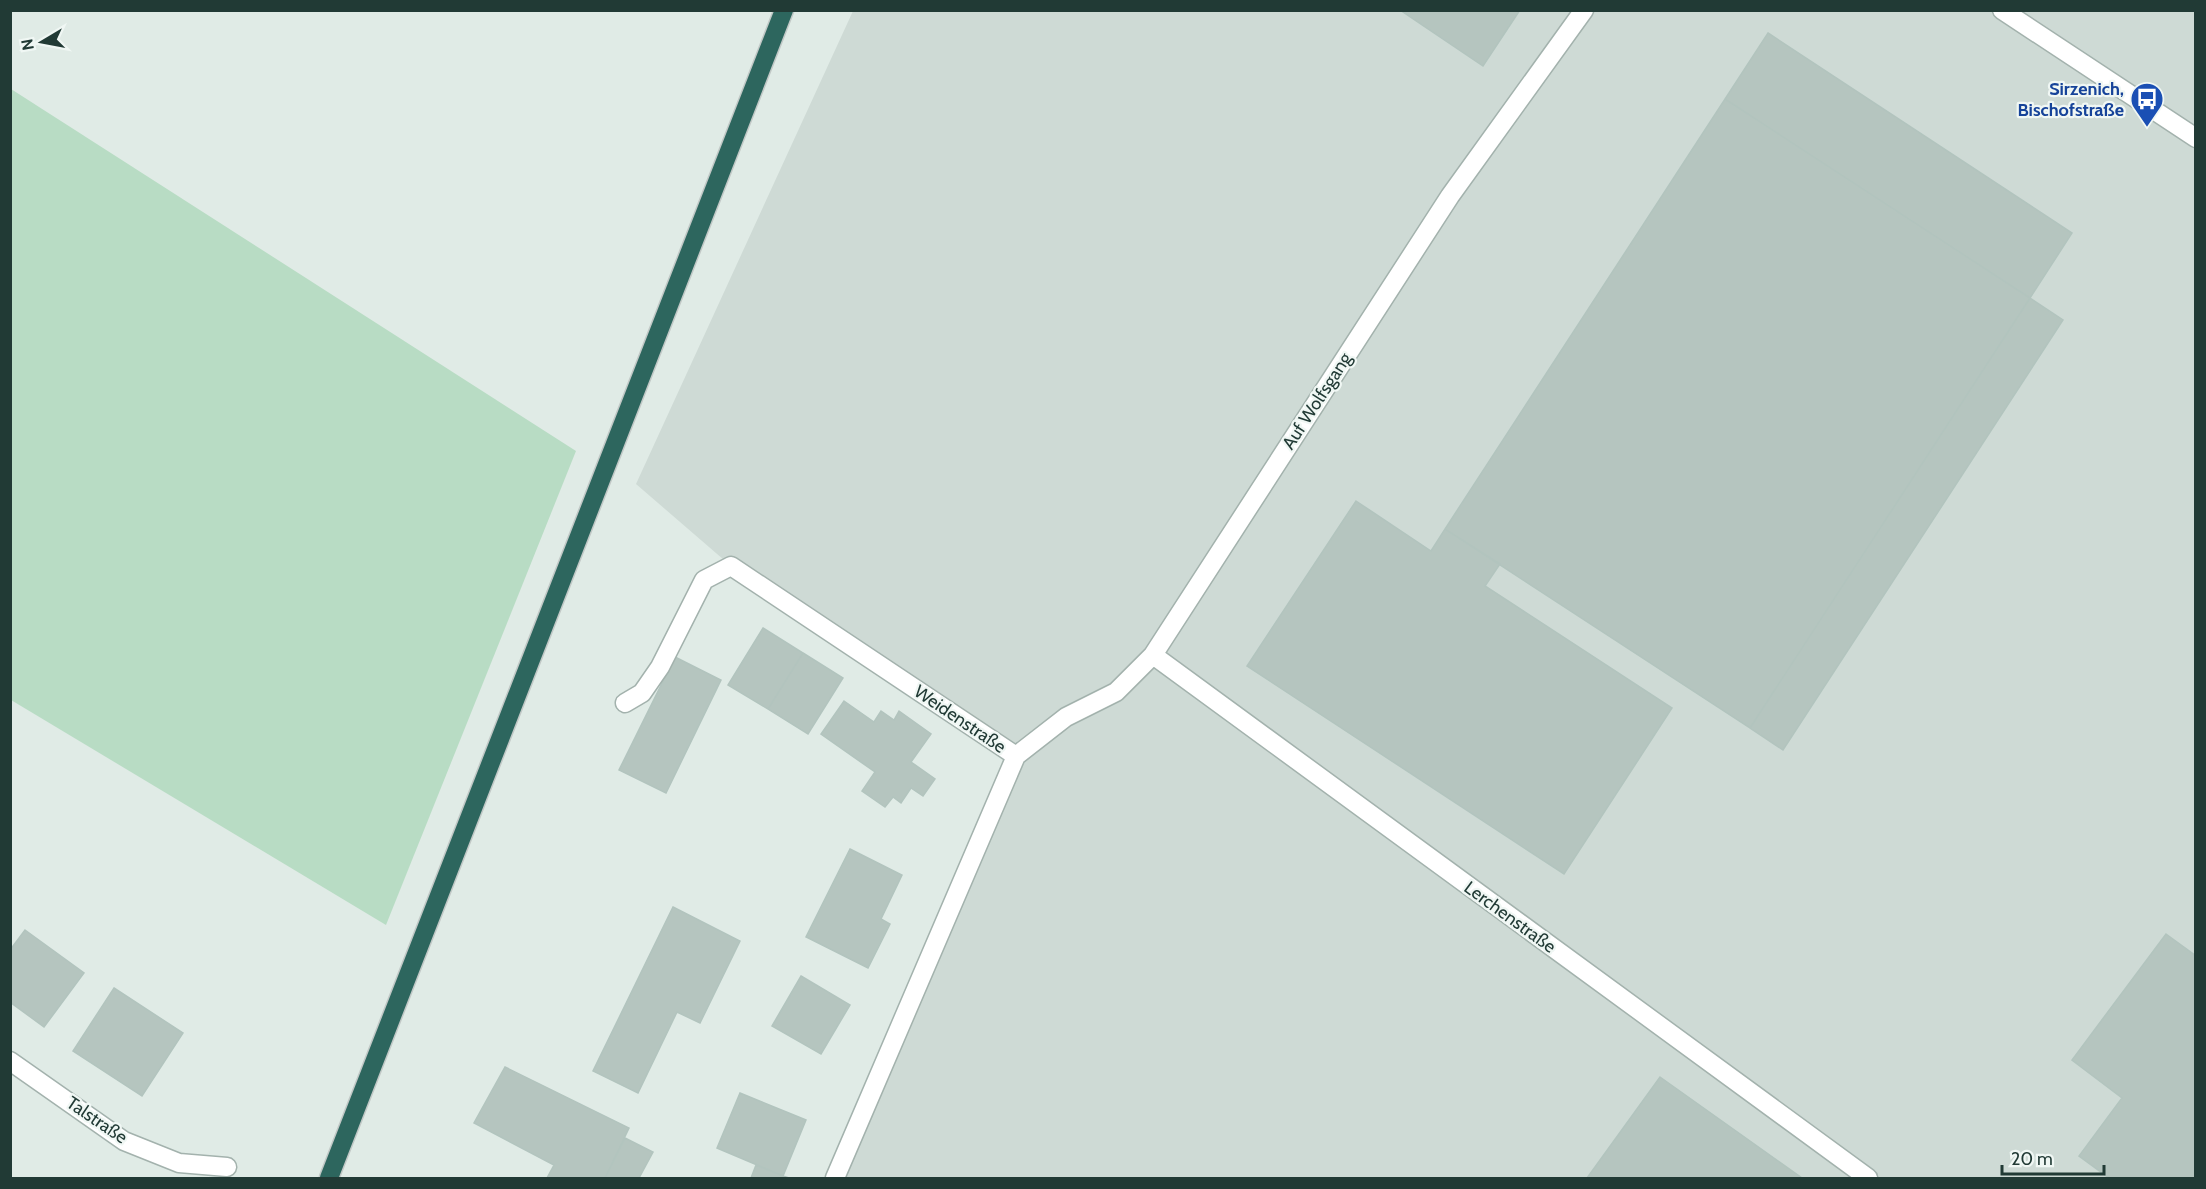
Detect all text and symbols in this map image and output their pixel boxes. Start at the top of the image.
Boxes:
north arrow [12,12,72,72]
text: N [17,37,38,52]
place label: Sirzenich, Bischofstraße [2017,78,2124,121]
bus stop icon: Sirzenich, Bischofstraße [2129,81,2165,128]
street label: Auf Wolfsgang [1278,348,1357,453]
street label: Weidenstraße [910,680,1010,758]
street label: Lerchenstraße [1460,876,1560,958]
street label: Talstraße [62,1092,132,1148]
scale bar [2002,1138,2104,1176]
text: 20 m [2011,1148,2053,1170]

